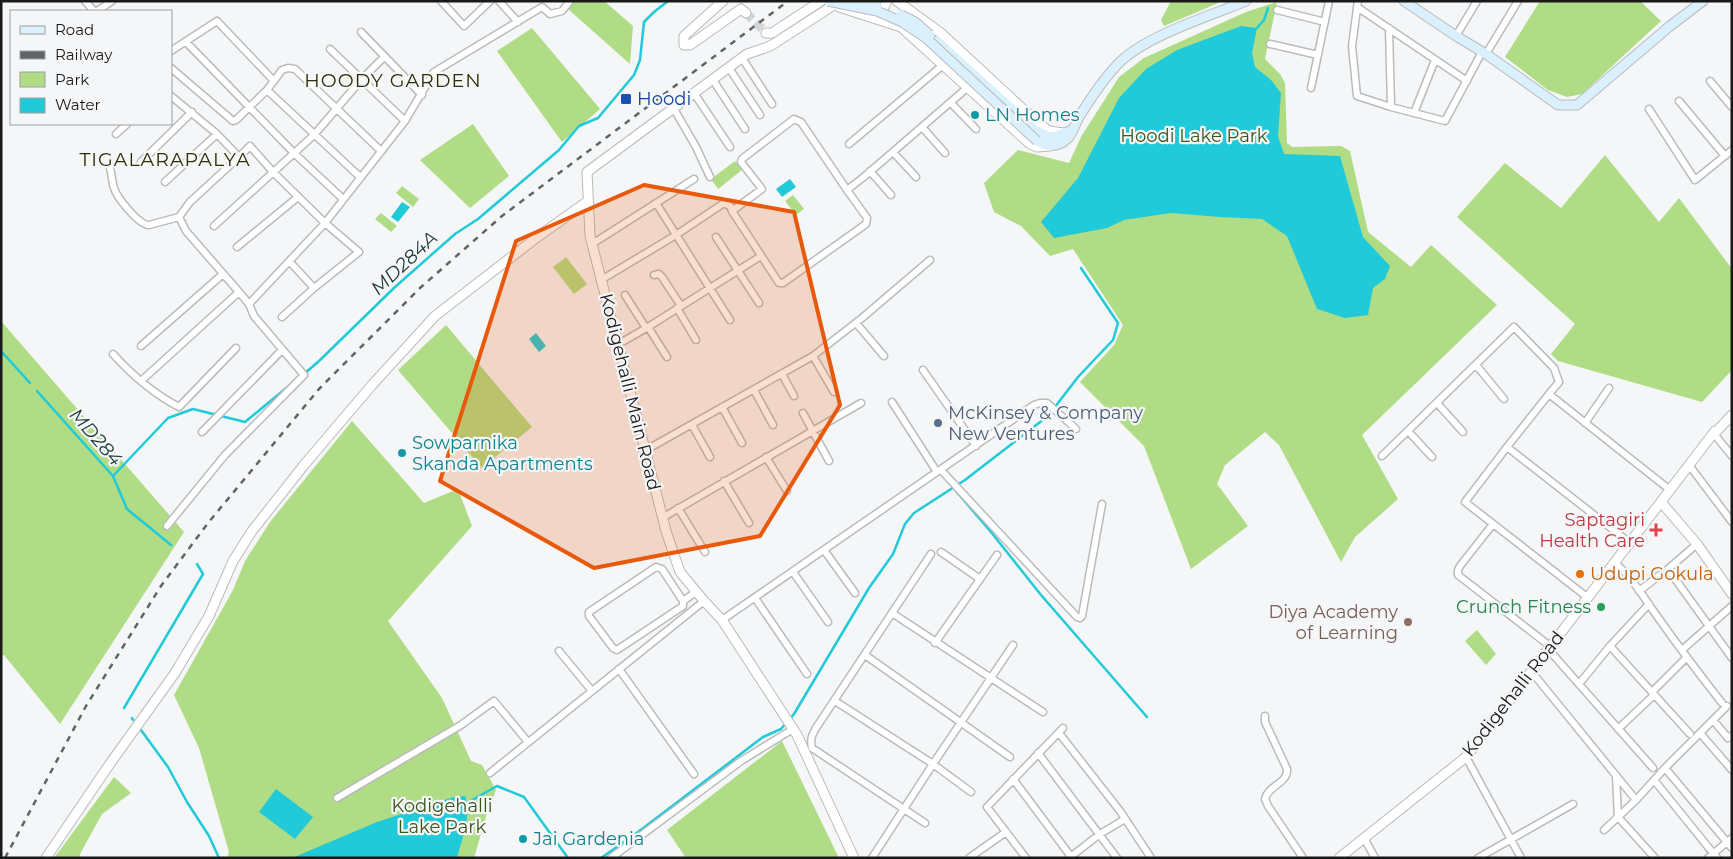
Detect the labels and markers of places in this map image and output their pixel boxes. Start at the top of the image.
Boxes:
place label: Hoodi [637,88,691,110]
marker: Hoodi [619,92,633,106]
place label: LN Homes [985,104,1080,126]
marker: LN Homes [969,109,981,121]
place label: McKinsey & Company New Ventures [948,402,1143,445]
marker: McKinsey & Company New Ventures [932,417,944,429]
place label: Sowparnika Skanda Apartments [412,432,593,475]
marker: Sowparnika Skanda Apartments [396,447,408,459]
place label: Saptagiri Health Care [1539,509,1645,552]
marker: Saptagiri Health Care [1649,523,1663,537]
place label: Udupi Gokula [1590,563,1714,585]
marker: Udupi Gokula [1574,568,1586,580]
place label: Crunch Fitness [1456,596,1591,618]
place label: Diya Academy of Learning [1268,601,1398,644]
marker: Crunch Fitness [1595,601,1607,613]
marker: Diya Academy of Learning [1402,616,1414,628]
place label: Jai Gardenia [532,828,644,850]
marker: Jai Gardenia [517,833,529,845]

